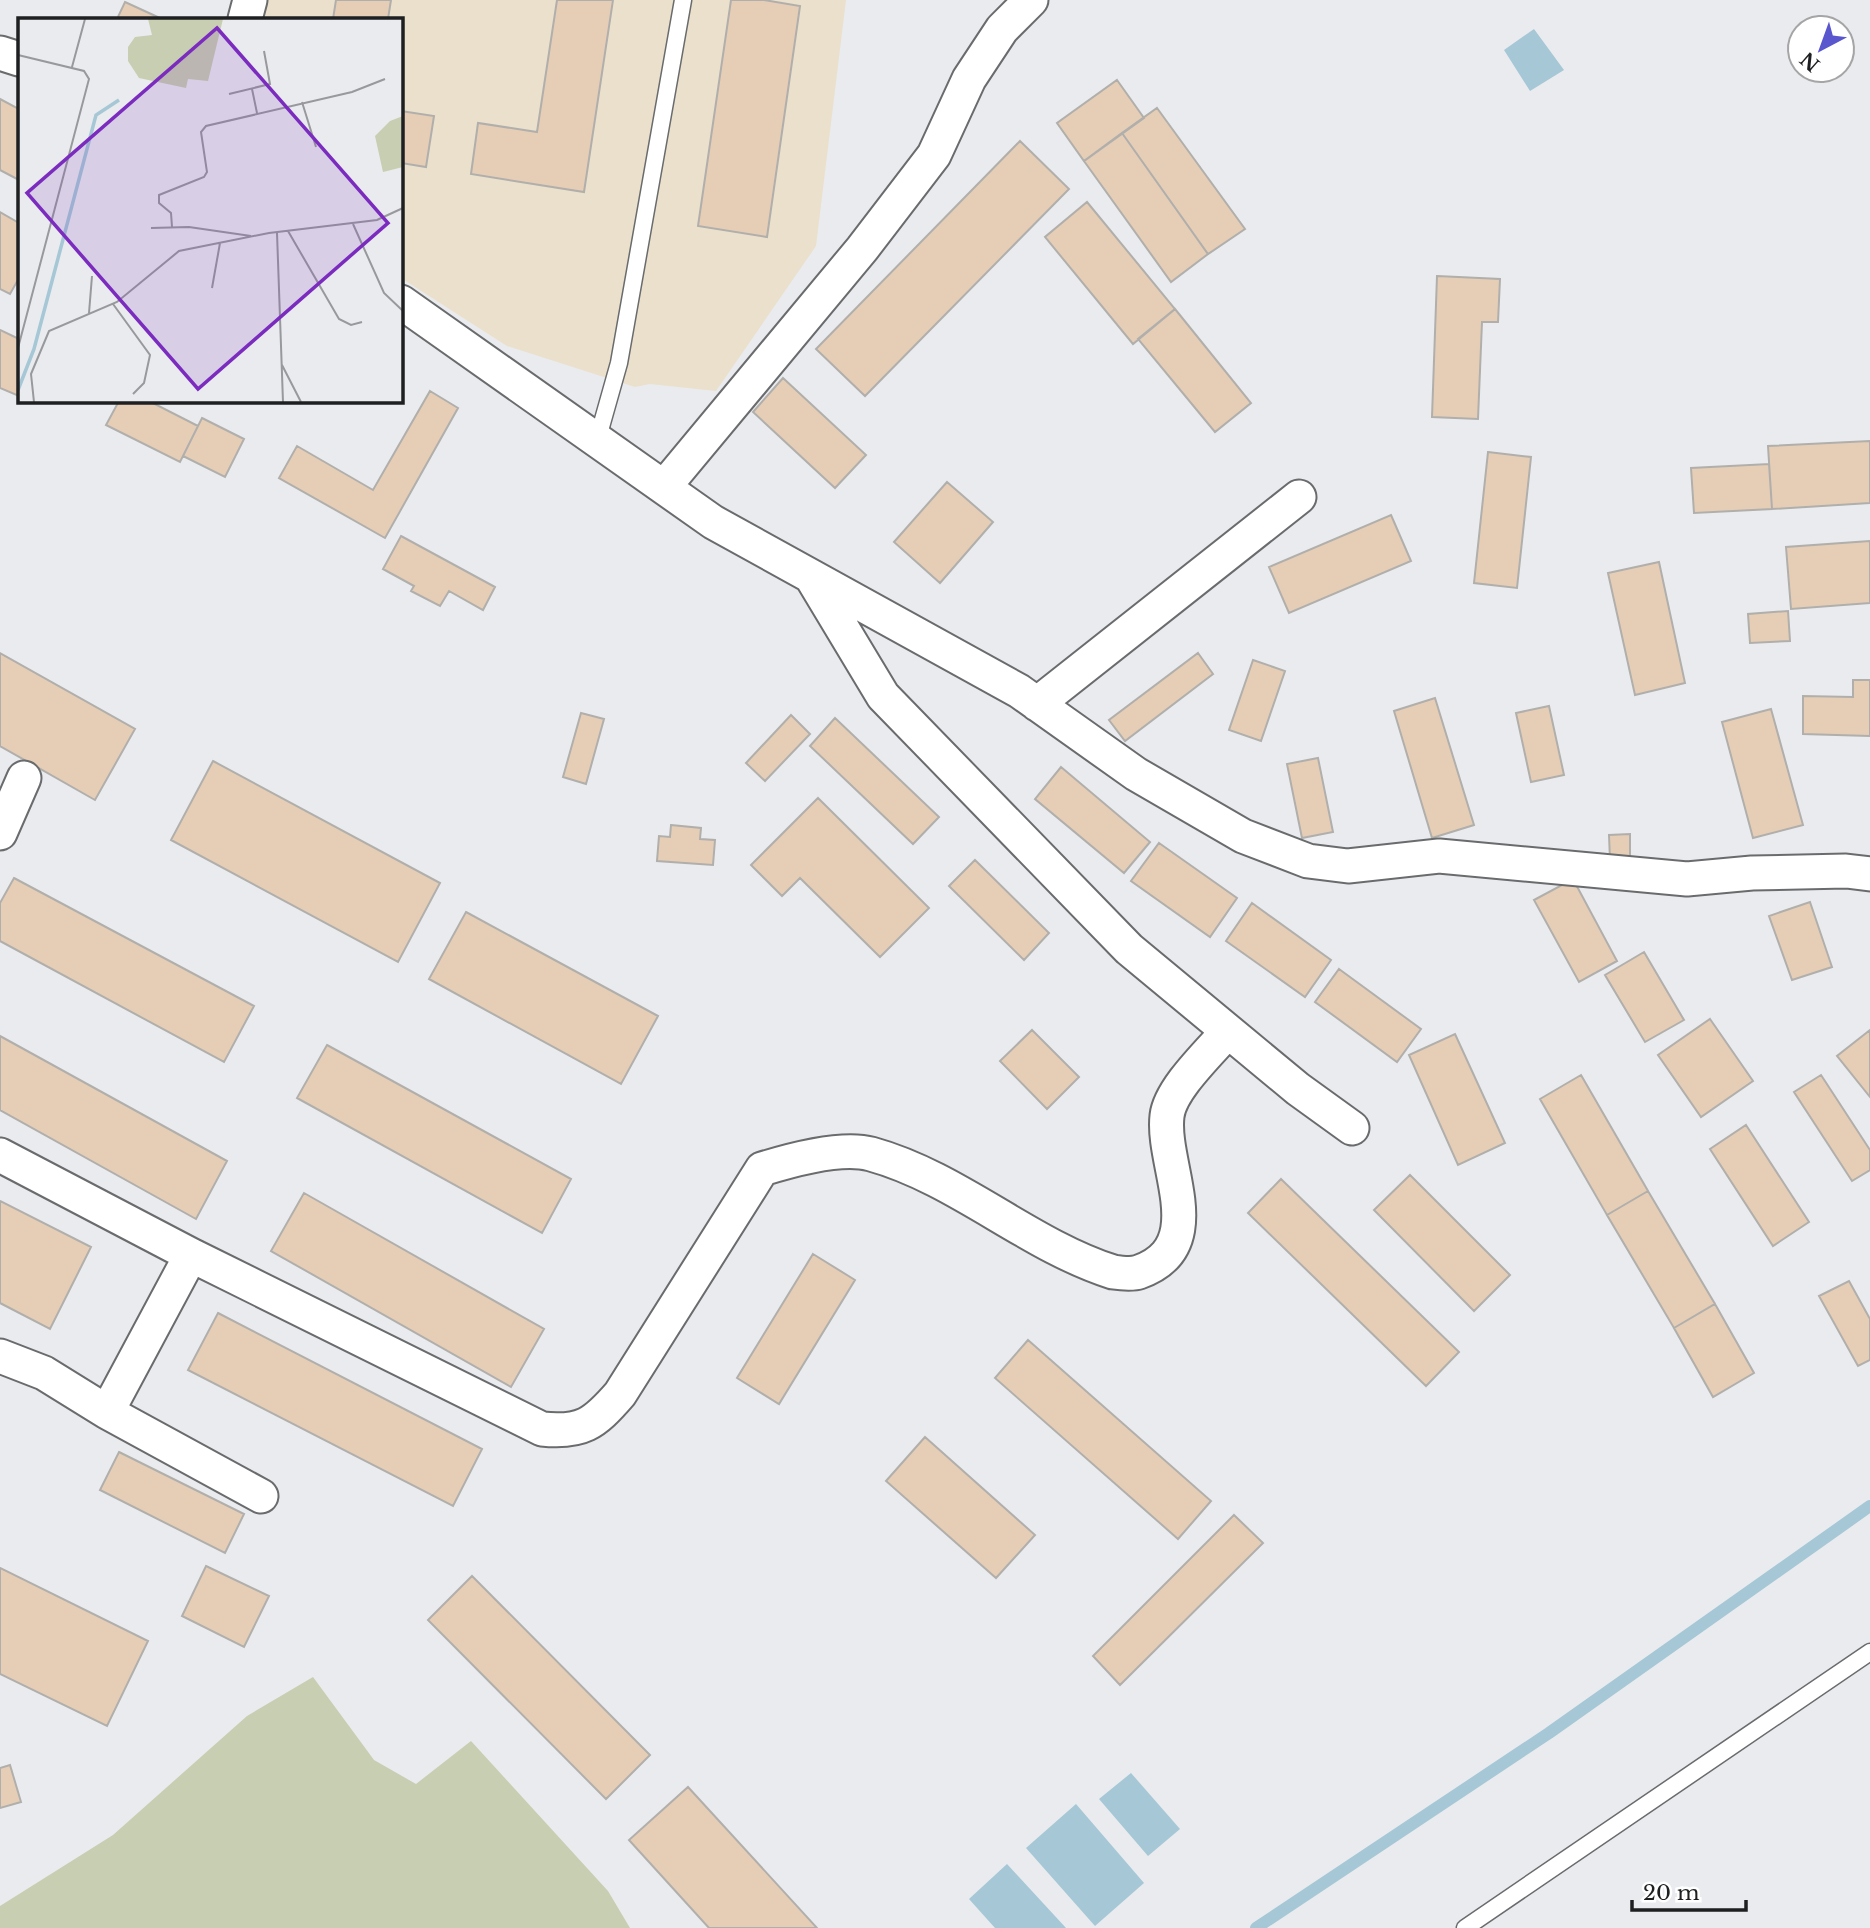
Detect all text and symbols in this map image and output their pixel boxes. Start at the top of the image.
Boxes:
north arrow [1786,14,1856,84]
inset map [18,18,402,402]
text: N [1796,47,1824,76]
scale bar [1632,1868,1746,1912]
text: 20 m [1643,1880,1700,1906]

